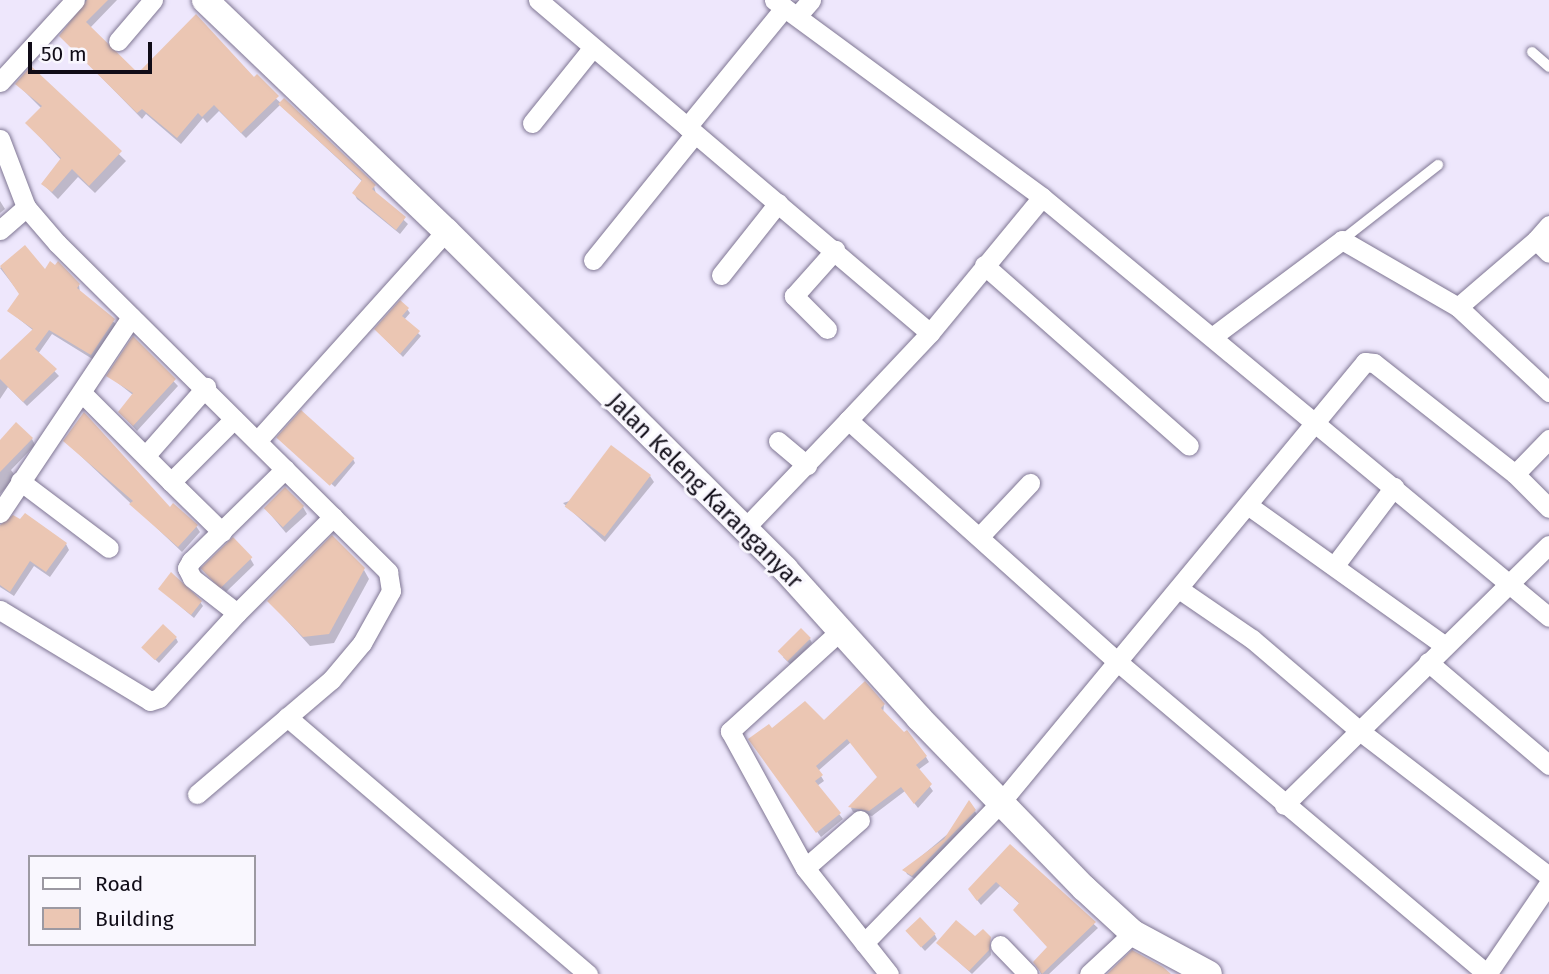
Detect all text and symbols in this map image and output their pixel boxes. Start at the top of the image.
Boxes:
scale bar [32,28,156,72]
text: 50 m [41,41,87,67]
street label: Jalan Keleng Karanganyar [602,388,808,594]
legend [28,855,256,946]
text: Road [95,871,143,897]
text: Building [95,906,174,932]

